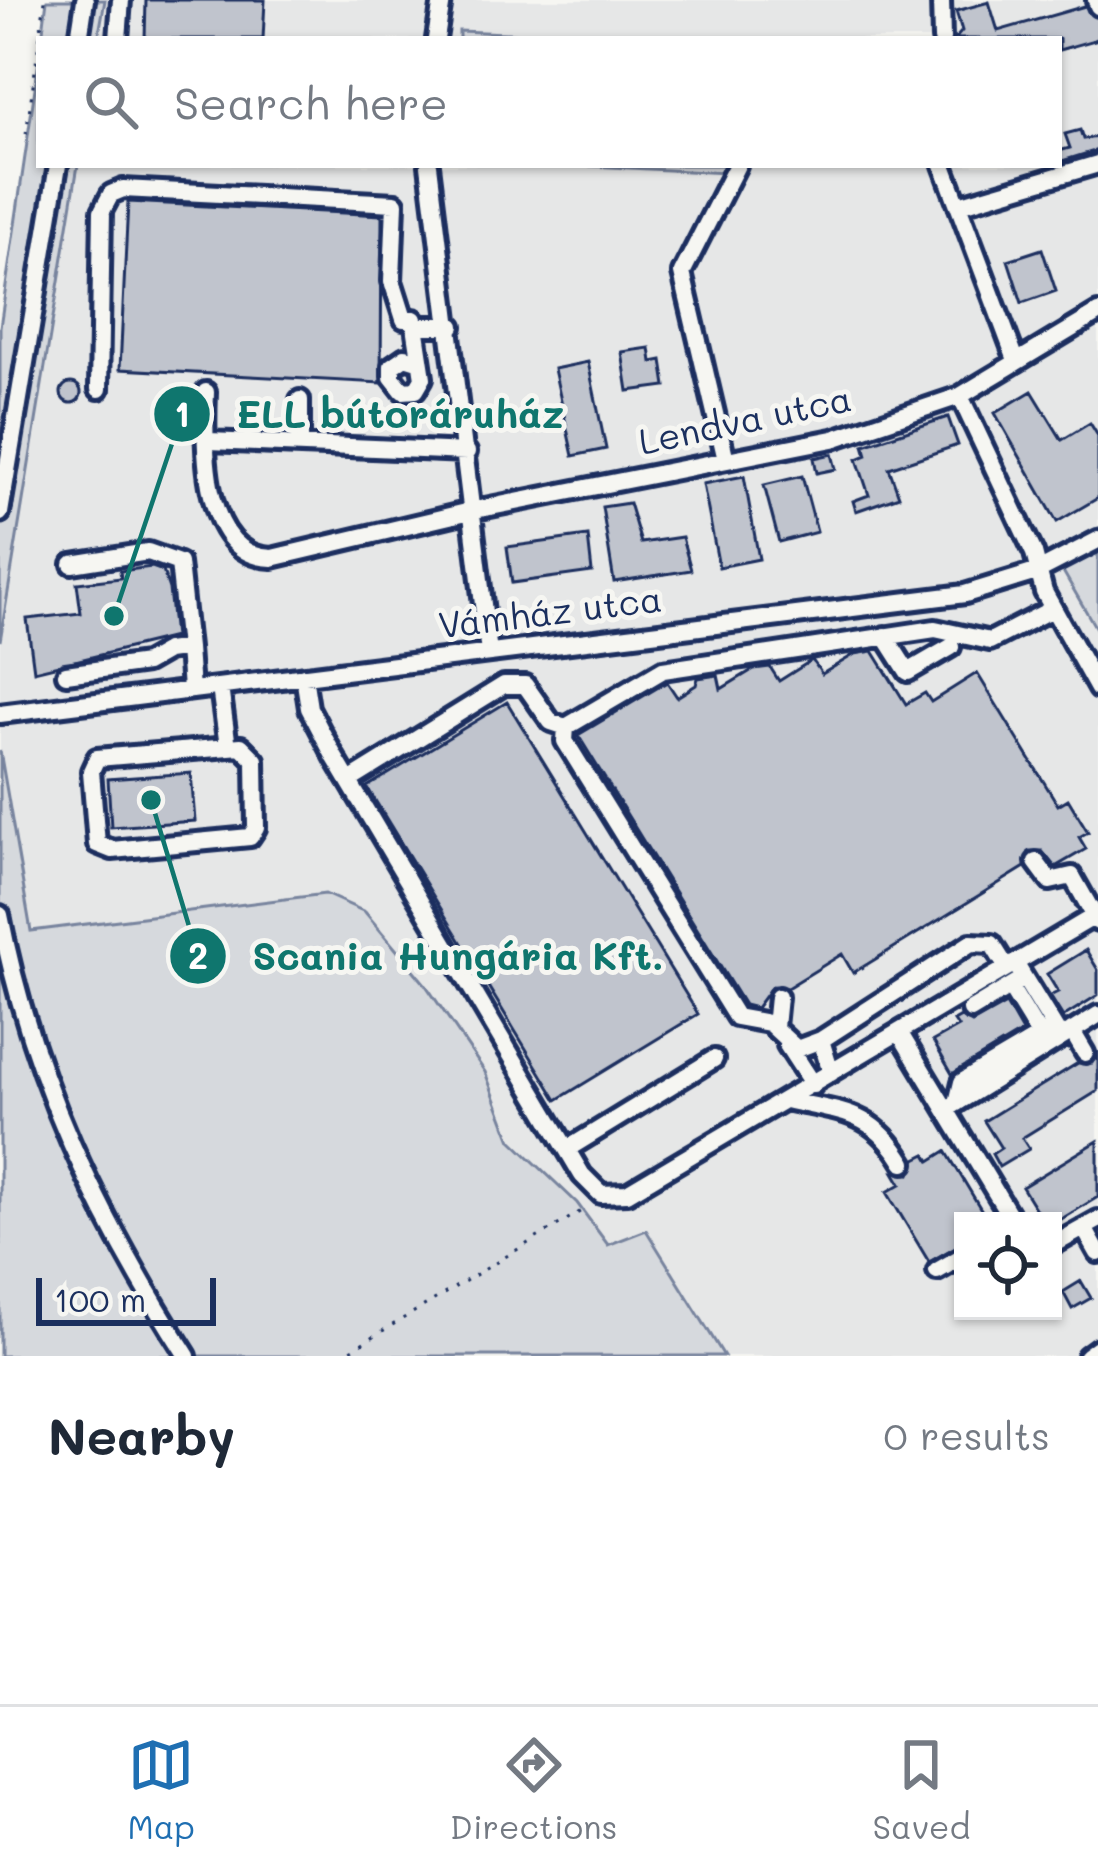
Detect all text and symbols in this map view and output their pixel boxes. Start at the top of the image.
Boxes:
search box [36,36,1062,168]
icon: search [78,69,144,135]
text: Search here [174,73,448,131]
street label: Lendva utca [634,373,855,464]
callout: ELL bútoráruház [152,377,588,452]
text: ELL bútoráruház [236,387,564,438]
text: 1 [174,389,190,436]
street label: Vámház utca [435,573,664,648]
callout: Scania Hungária Kft. [168,919,687,994]
text: Scania Hungária Kft. [252,929,664,980]
text: 2 [188,931,208,978]
map controls [954,1212,1062,1320]
button: locate [954,1212,1062,1320]
scale bar [36,1272,216,1325]
text: 100 m [54,1277,146,1320]
text: Nearby [48,1401,235,1468]
text: 0 results [884,1409,1050,1460]
tab: Map [128,1732,195,1847]
tab: Directions [450,1732,617,1847]
tab: Saved [873,1732,970,1847]

